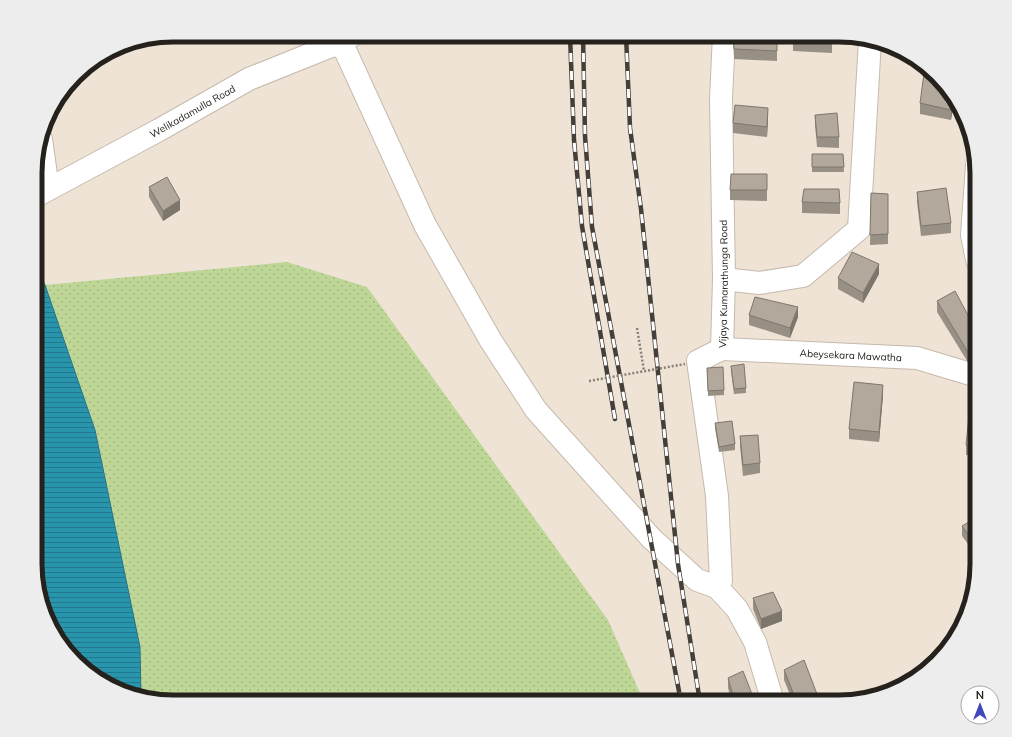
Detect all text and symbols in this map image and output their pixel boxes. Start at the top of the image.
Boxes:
street label: Welikadamulla Road [148,82,238,141]
street label: Vijaya Kumarathunga Road [716,220,731,348]
street label: Abeysekara Mawatha [799,347,902,364]
north arrow [960,685,1000,725]
text: N [976,688,984,702]

